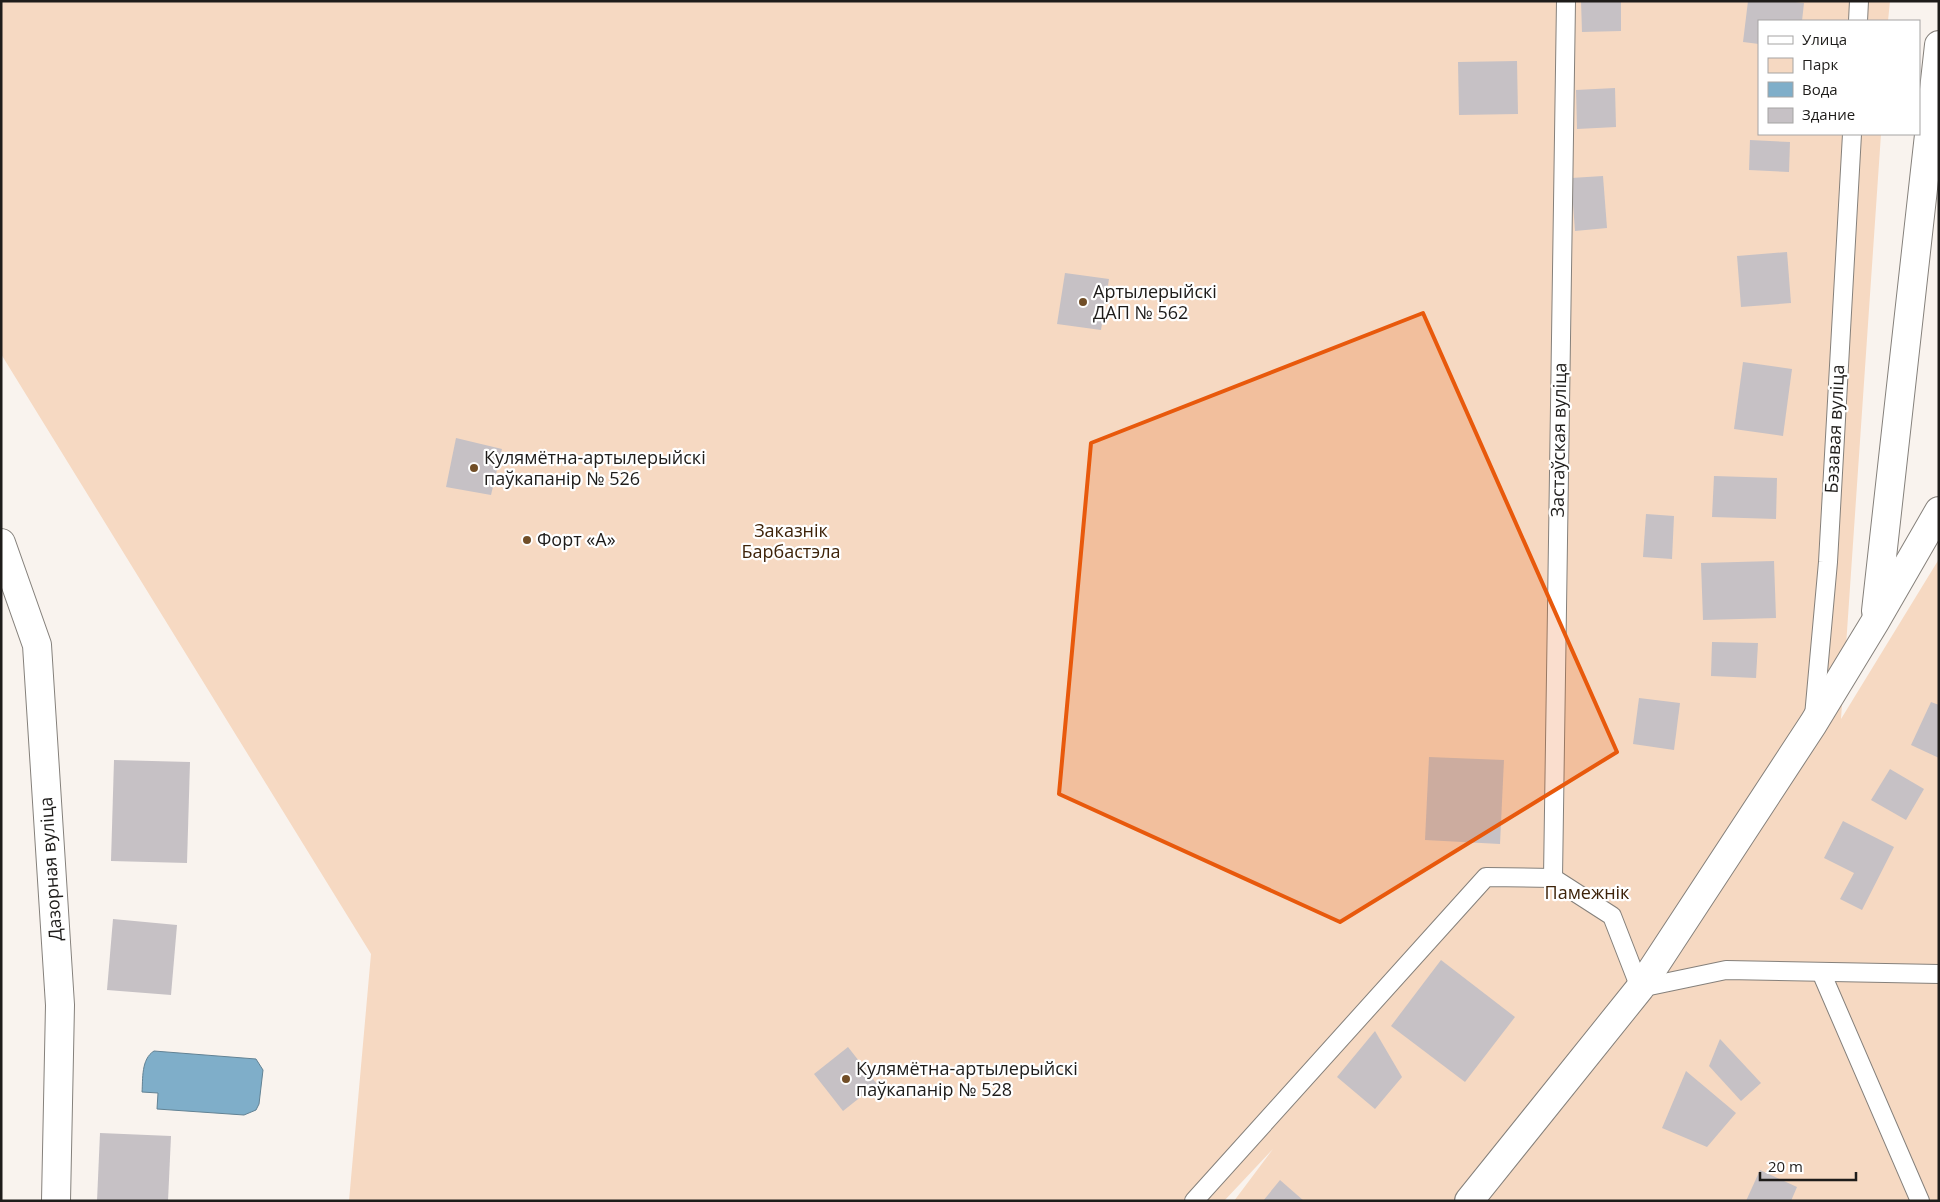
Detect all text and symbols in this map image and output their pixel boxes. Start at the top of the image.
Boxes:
legend [1758,20,1920,135]
text: Улица [1802,29,1847,49]
text: Парк [1802,54,1838,74]
text: Вода [1802,79,1838,99]
text: Здание [1802,104,1855,124]
place label: Артылерыйскі ДАП № 562 [1093,279,1217,324]
marker: Артылерыйскі ДАП № 562 [1077,296,1089,308]
street label: Застаўская вуліца [1545,362,1571,518]
street label: Бэзавая вуліца [1819,364,1849,494]
place label: Кулямётна-артылерыйскі паўкапанір № 526 [484,445,706,490]
marker: Кулямётна-артылерыйскі паўкапанір № 526 [468,462,480,474]
park label: Заказнік Барбастэла [741,518,841,563]
place label: Форт «А» [537,527,616,551]
marker: Форт «А» [521,534,533,546]
street label: Дазорная вуліца [33,796,67,942]
park label: Памежнік [1545,880,1630,904]
place label: Кулямётна-артылерыйскі паўкапанір № 528 [856,1056,1078,1101]
marker: Кулямётна-артылерыйскі паўкапанір № 528 [840,1073,852,1085]
scale bar [1760,1150,1856,1182]
text: 20 m [1768,1156,1803,1176]

